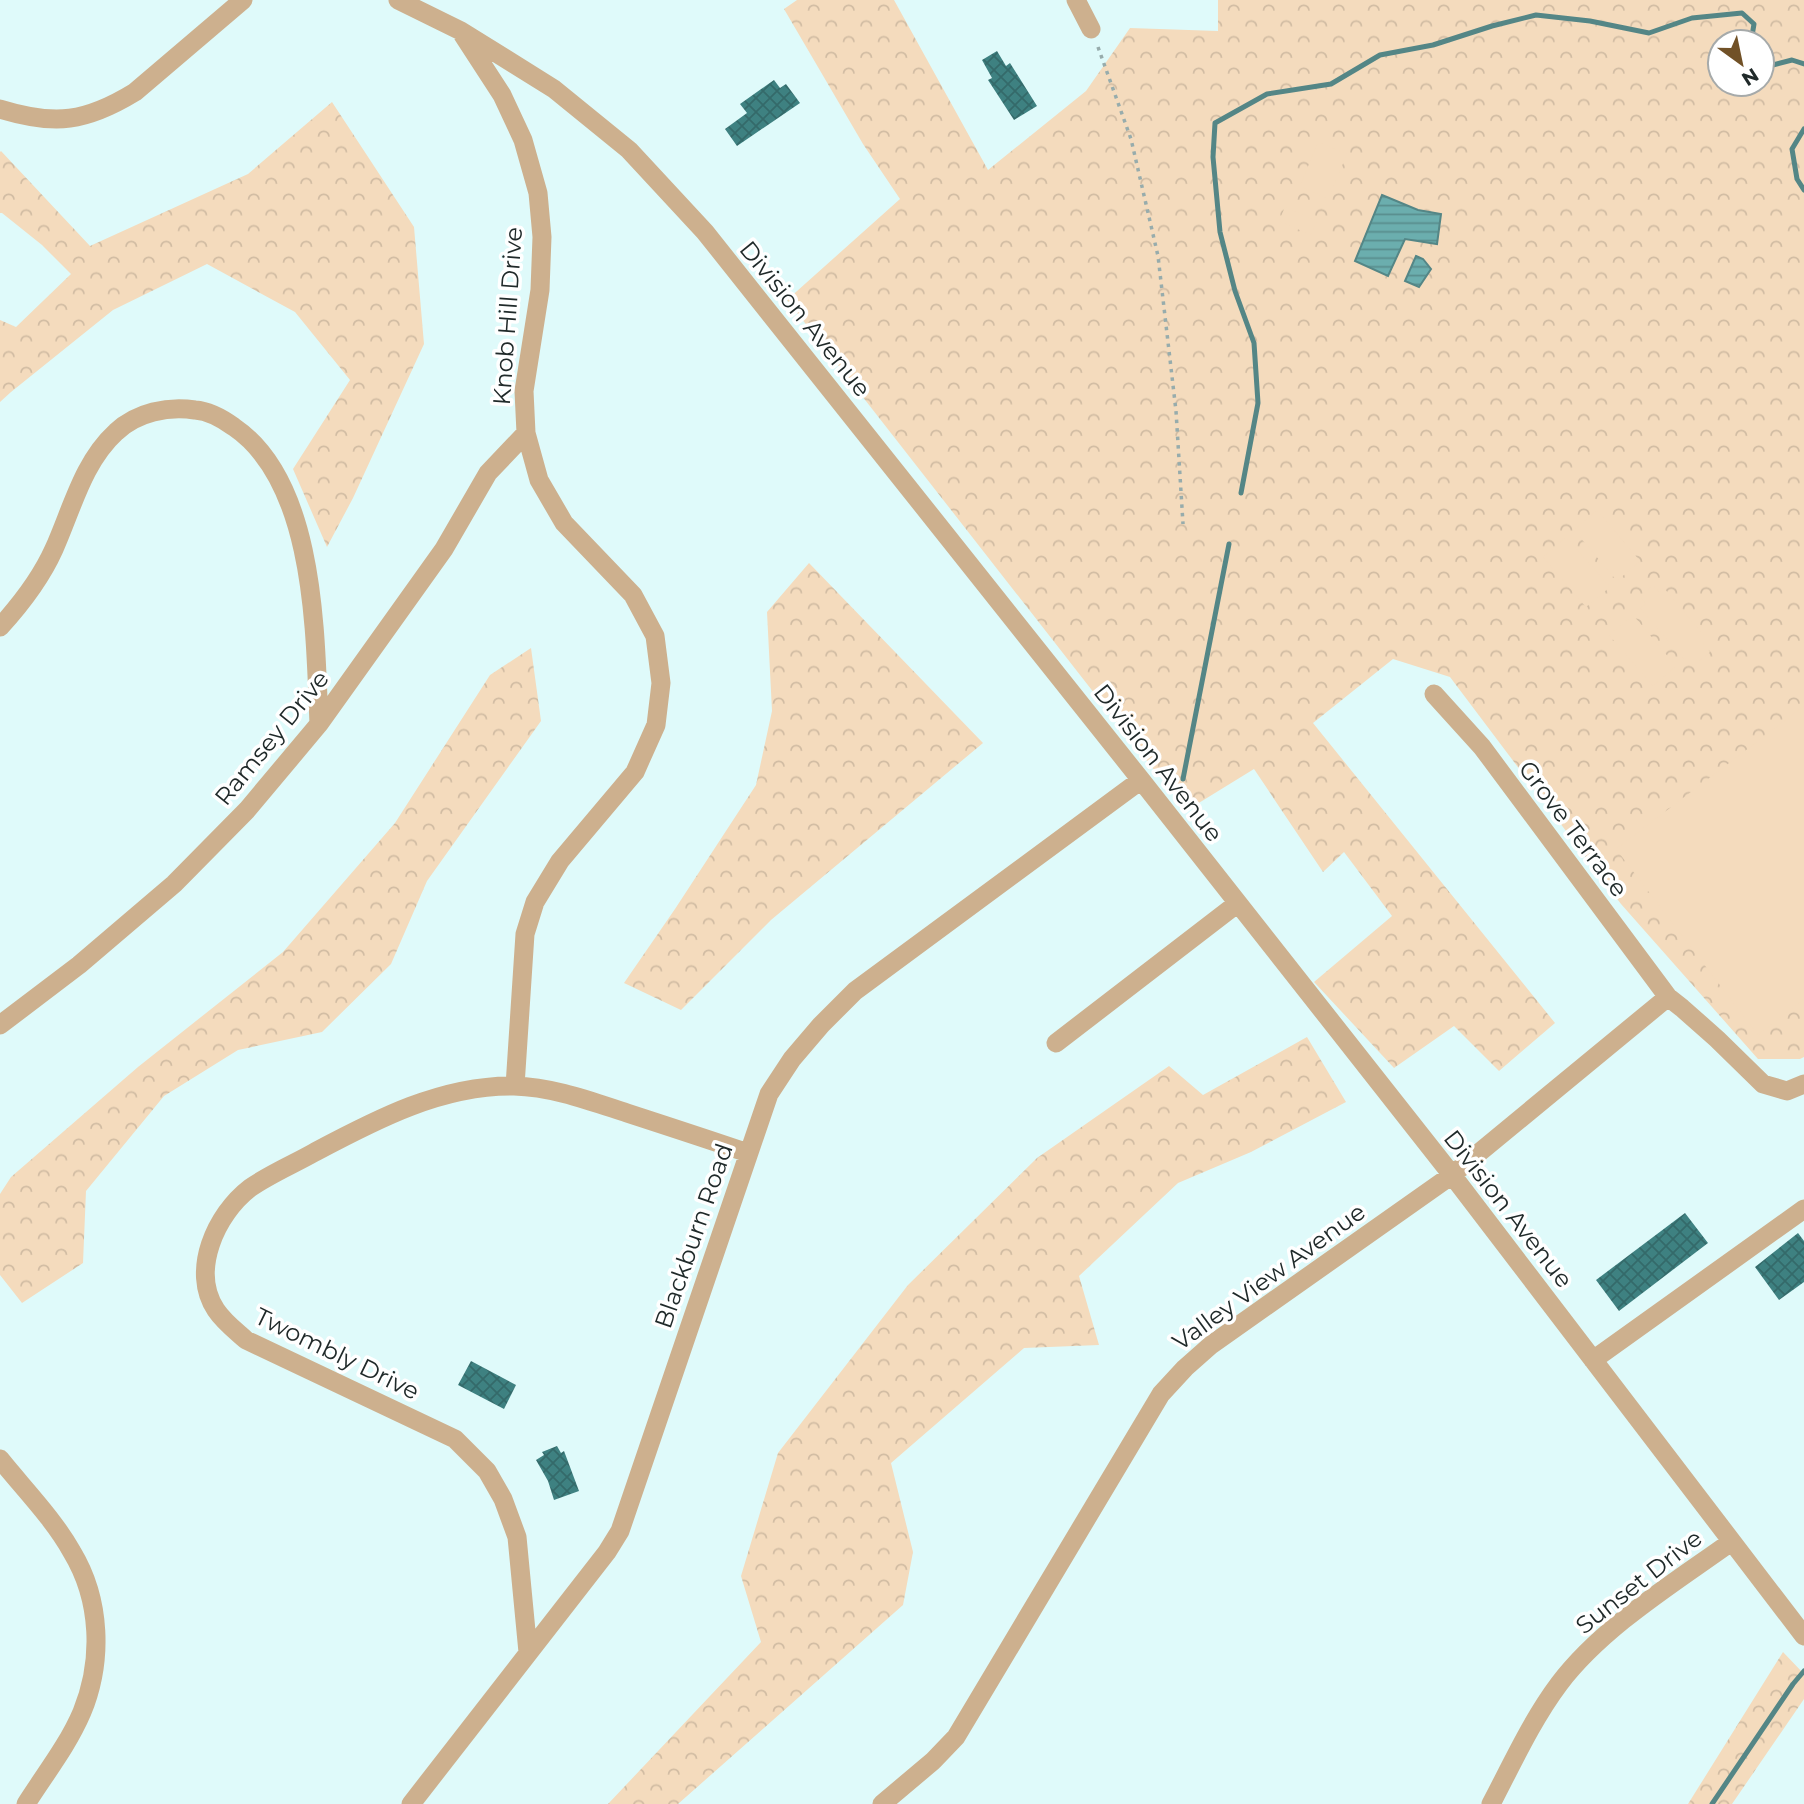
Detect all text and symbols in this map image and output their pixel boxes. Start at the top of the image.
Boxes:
north arrow [1706,28,1776,98]
text: N [1737,63,1763,91]
street label: Knob Hill Drive [487,226,528,406]
street label: Division Avenue [734,235,877,402]
street label: Ramsey Drive [208,664,335,811]
street label: Division Avenue [1088,678,1229,847]
street label: Grove Terrace [1513,755,1634,903]
street label: Division Avenue [1438,1124,1579,1293]
street label: Blackburn Road [648,1140,739,1332]
street label: Valley View Avenue [1167,1197,1371,1356]
street label: Twombly Drive [250,1301,424,1406]
street label: Sunset Drive [1570,1523,1708,1640]

